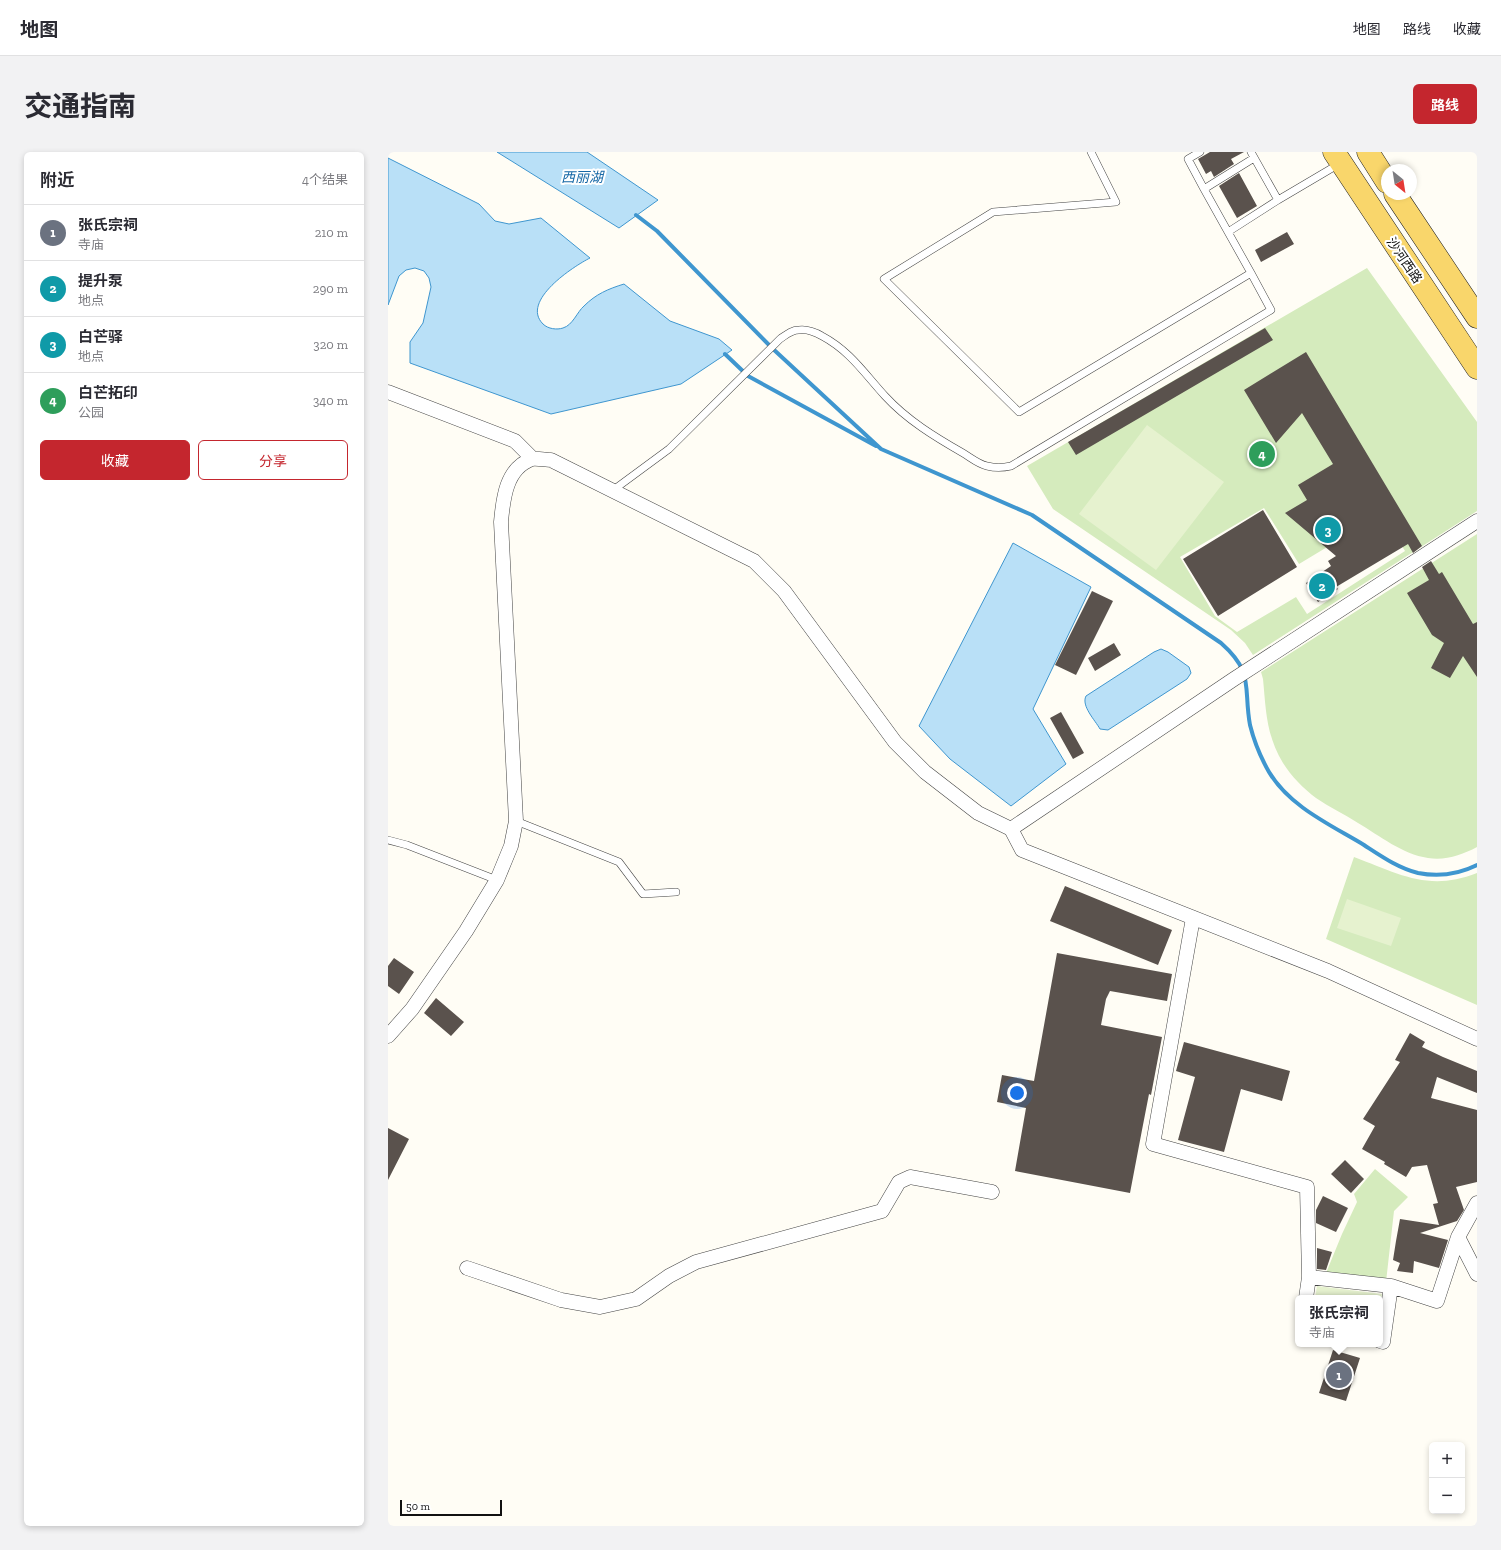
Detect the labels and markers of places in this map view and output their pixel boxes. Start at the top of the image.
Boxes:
pin: 4 [1249,439,1275,469]
pin: 3 [1315,515,1341,545]
pin: 2 [1309,571,1335,601]
pin: 1 [1326,1360,1352,1390]

